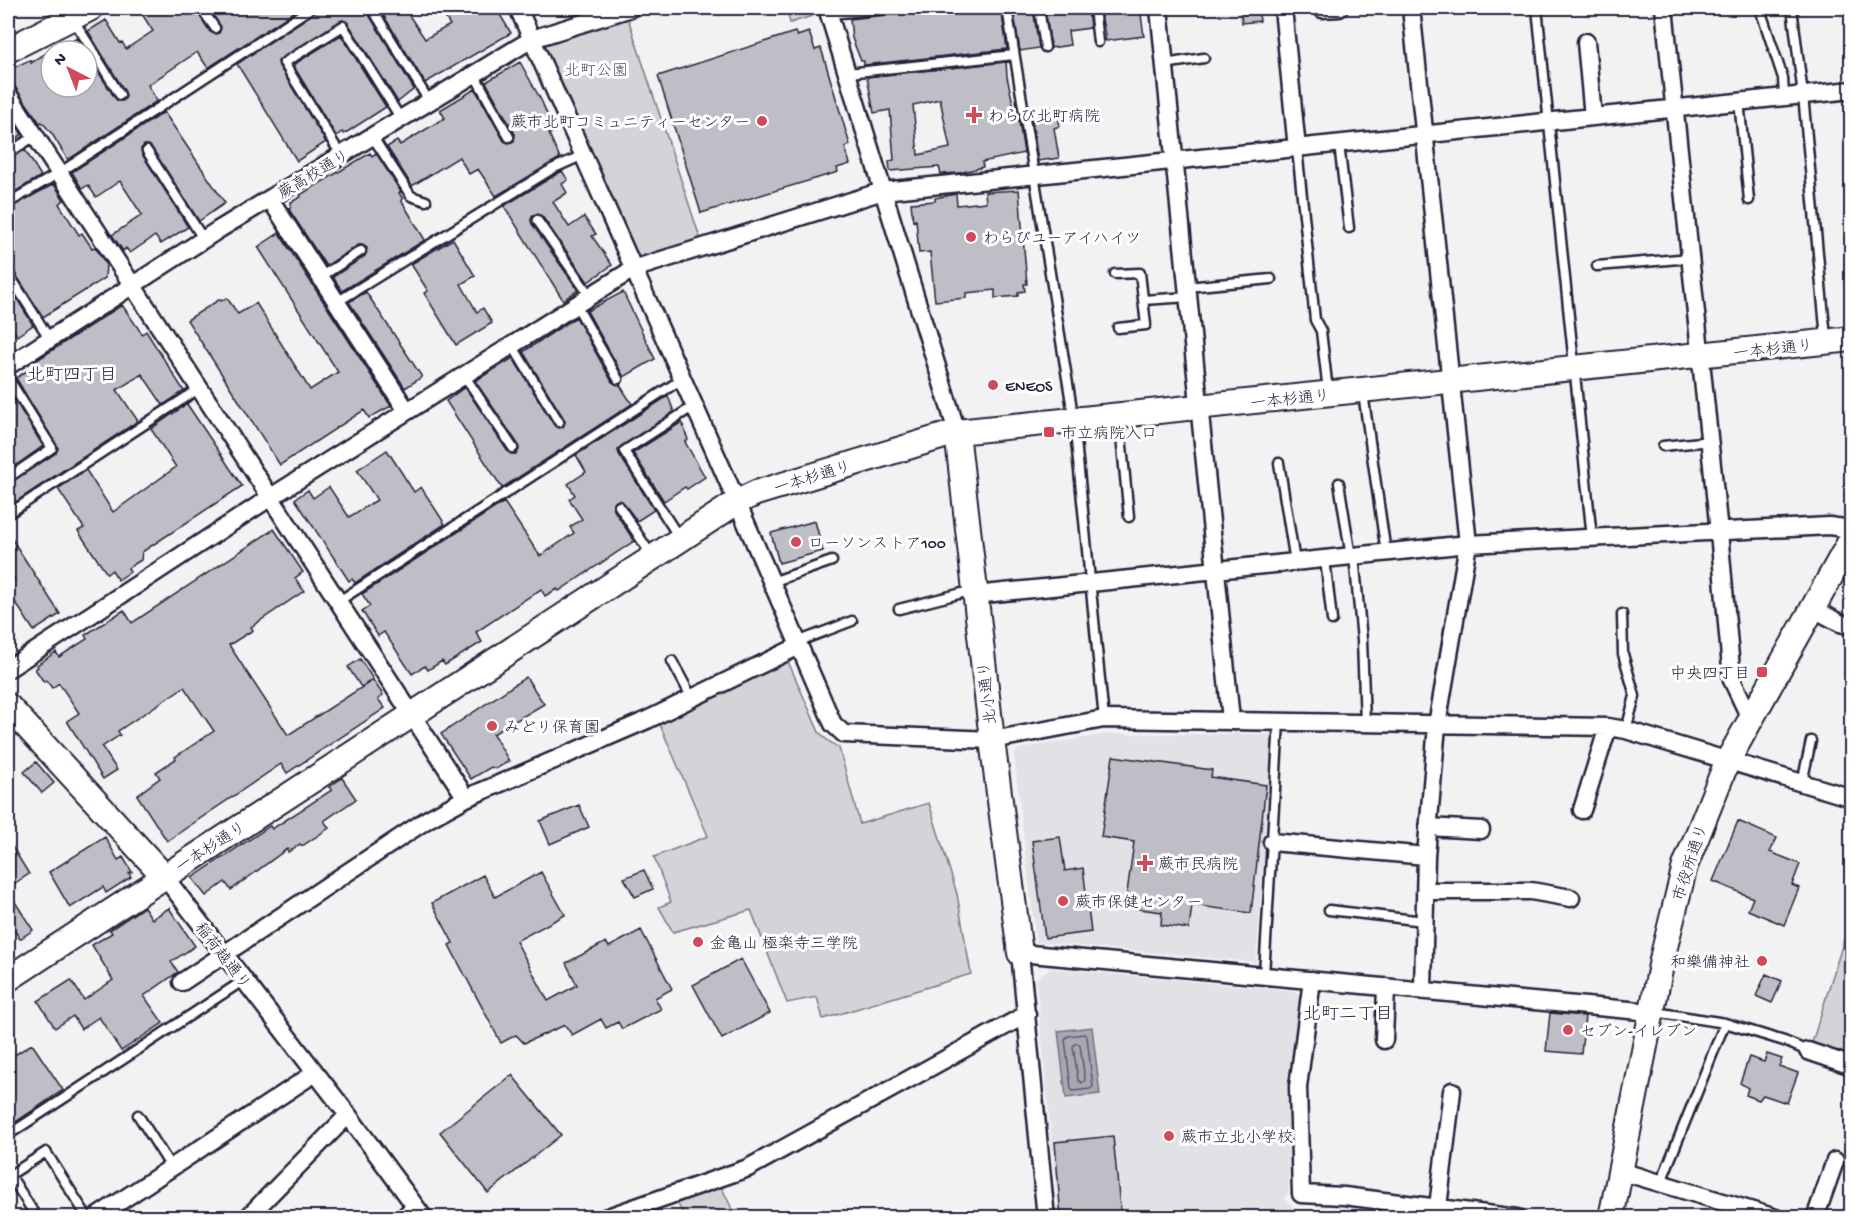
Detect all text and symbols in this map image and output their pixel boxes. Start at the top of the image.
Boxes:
north arrow [39,39,99,99]
text: N [51,50,72,71]
park label: 北町公園 [564,62,628,82]
marker: わらび北町病院 [965,106,983,124]
place label: わらび北町病院 [988,108,1100,128]
place label: 蕨市北町コミュニティーセンター [511,113,750,134]
marker: 蕨市北町コミュニティーセンター [755,114,769,128]
street label: 蕨高校通り [275,146,354,205]
marker: わらびユーアイハイツ [964,230,978,244]
place label: わらびユーアイハイツ [983,230,1141,250]
street label: 一本杉通り [1732,337,1814,365]
district label: 北町四丁目 [27,366,117,387]
marker: ENEOS [986,378,1000,392]
place label: ENEOS [1005,379,1053,398]
street label: 一本杉通り [1249,387,1331,415]
marker: 市立病院入口 [1042,425,1056,439]
place label: 市立病院入口 [1061,425,1157,445]
street label: 一本杉通り [772,458,854,500]
marker: ローソンストア100 [789,535,803,549]
place label: ローソンストア100 [808,536,946,555]
street label: 北小通り [975,660,1003,726]
place label: 中央四丁目 [1670,665,1750,685]
marker: 中央四丁目 [1755,665,1769,679]
marker: みどり保育園 [485,719,499,733]
place label: みどり保育園 [504,719,600,739]
street label: 一本杉通り [173,818,251,879]
street label: 市役所通り [1670,822,1714,904]
marker: 蕨市民病院 [1136,854,1154,872]
place label: 蕨市民病院 [1158,855,1238,876]
place label: 蕨市保健センター [1075,893,1202,914]
marker: 蕨市保健センター [1056,894,1070,908]
street label: 稲荷越通り [189,919,254,995]
place label: 金亀山 極楽寺三学院 [710,934,858,955]
marker: 金亀山 極楽寺三学院 [691,935,705,949]
place label: 和樂備神社 [1670,953,1750,974]
marker: 和樂備神社 [1755,954,1769,968]
district label: 北町二丁目 [1303,1005,1393,1026]
marker: セブン-イレブン [1561,1023,1575,1037]
place label: セブン-イレブン [1580,1023,1697,1043]
place label: 蕨市立北小学校 [1181,1128,1293,1149]
marker: 蕨市立北小学校 [1162,1129,1176,1143]

